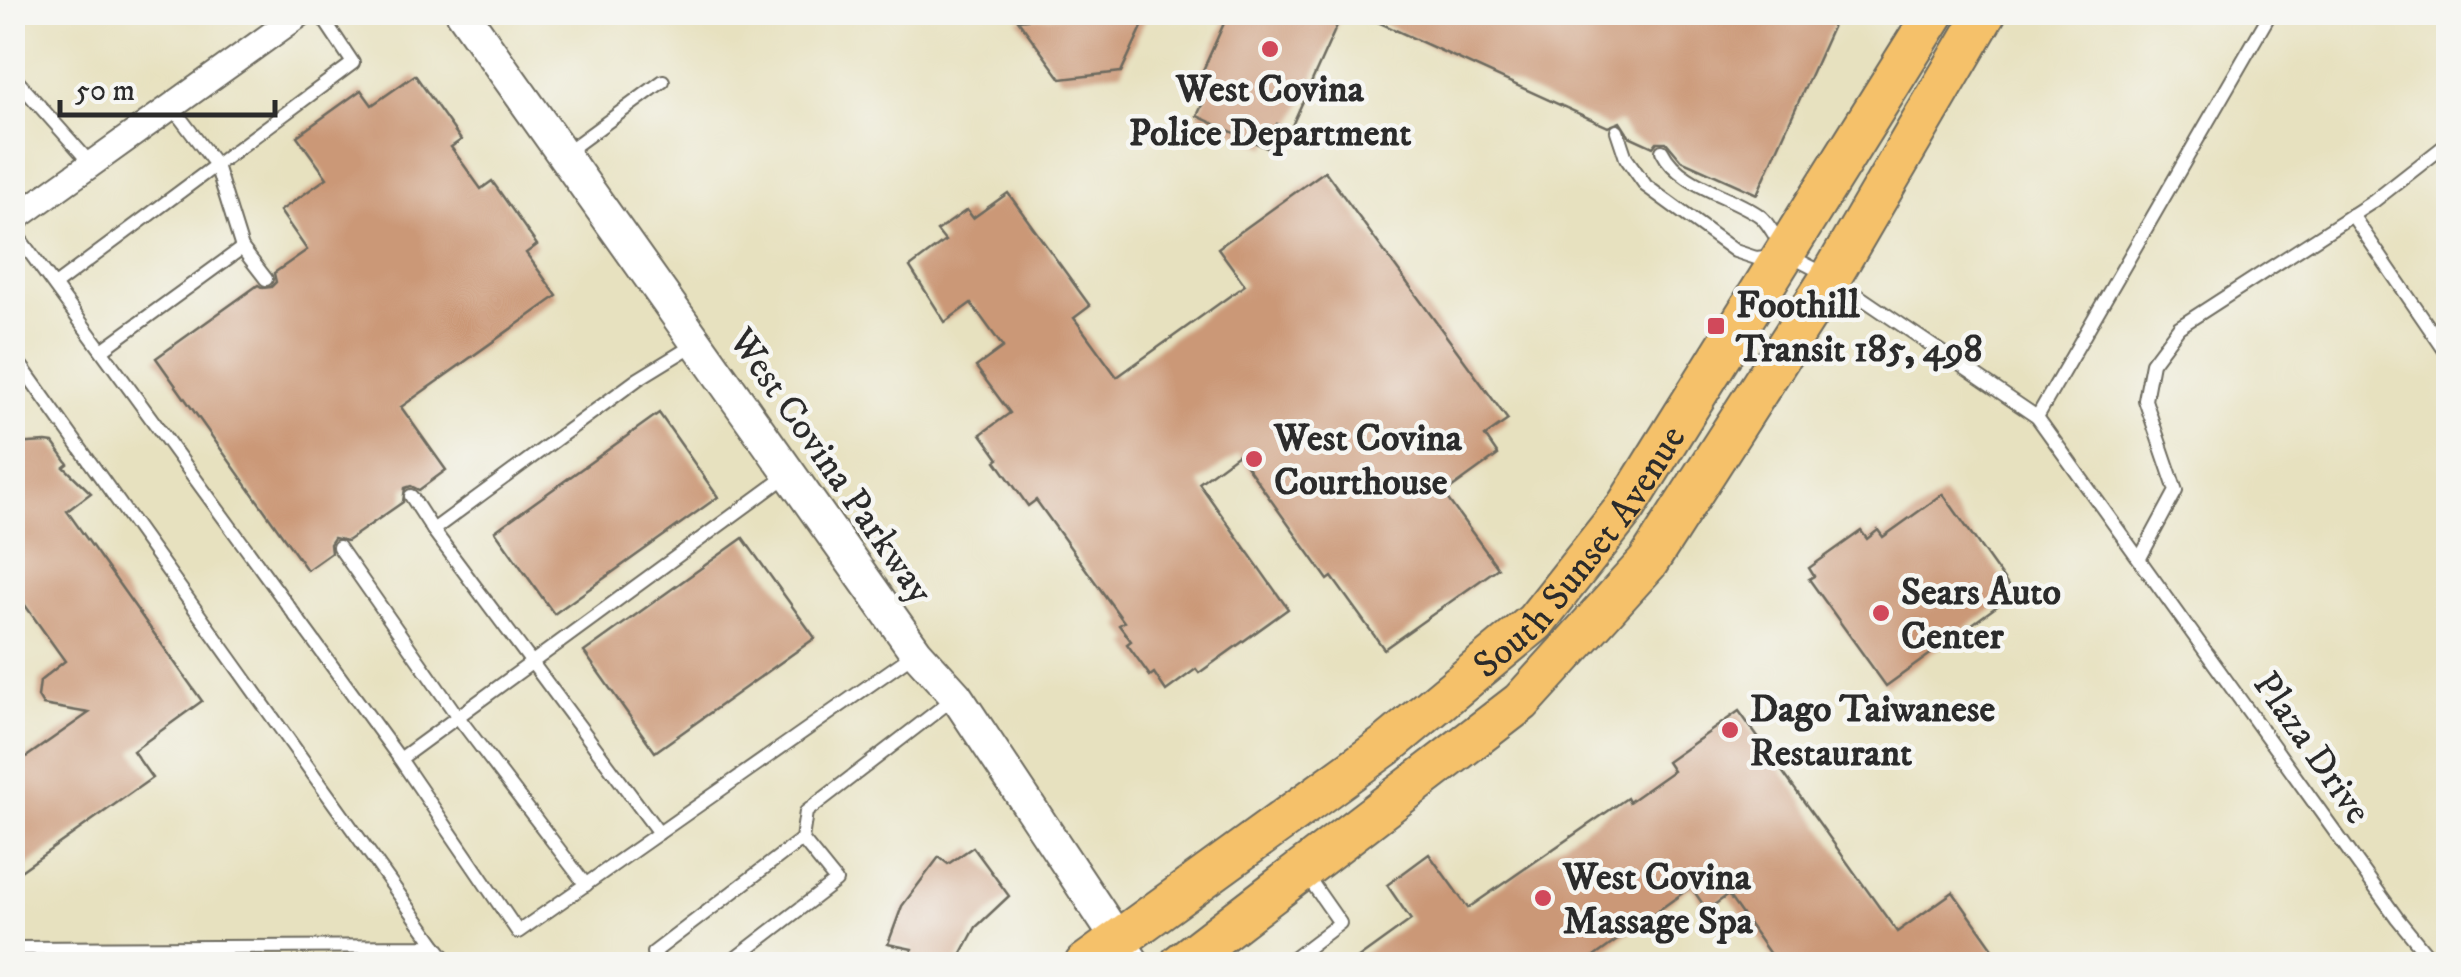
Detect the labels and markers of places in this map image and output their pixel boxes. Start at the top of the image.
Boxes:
marker: West Covina Police Department [1259,38,1281,60]
place label: West Covina Police Department [1129,66,1411,158]
place label: Foothill Transit 185, 498 [1735,282,1983,374]
marker: Foothill Transit 185, 498 [1705,315,1727,337]
place label: West Covina Courthouse [1273,415,1463,507]
marker: West Covina Courthouse [1243,448,1265,470]
place label: Sears Auto Center [1901,569,2061,661]
marker: Sears Auto Center [1870,602,1892,624]
place label: Dago Taiwanese Restaurant [1750,686,1995,778]
marker: Dago Taiwanese Restaurant [1719,719,1741,741]
place label: West Covina Massage Spa [1562,854,1754,946]
marker: West Covina Massage Spa [1532,887,1554,909]

